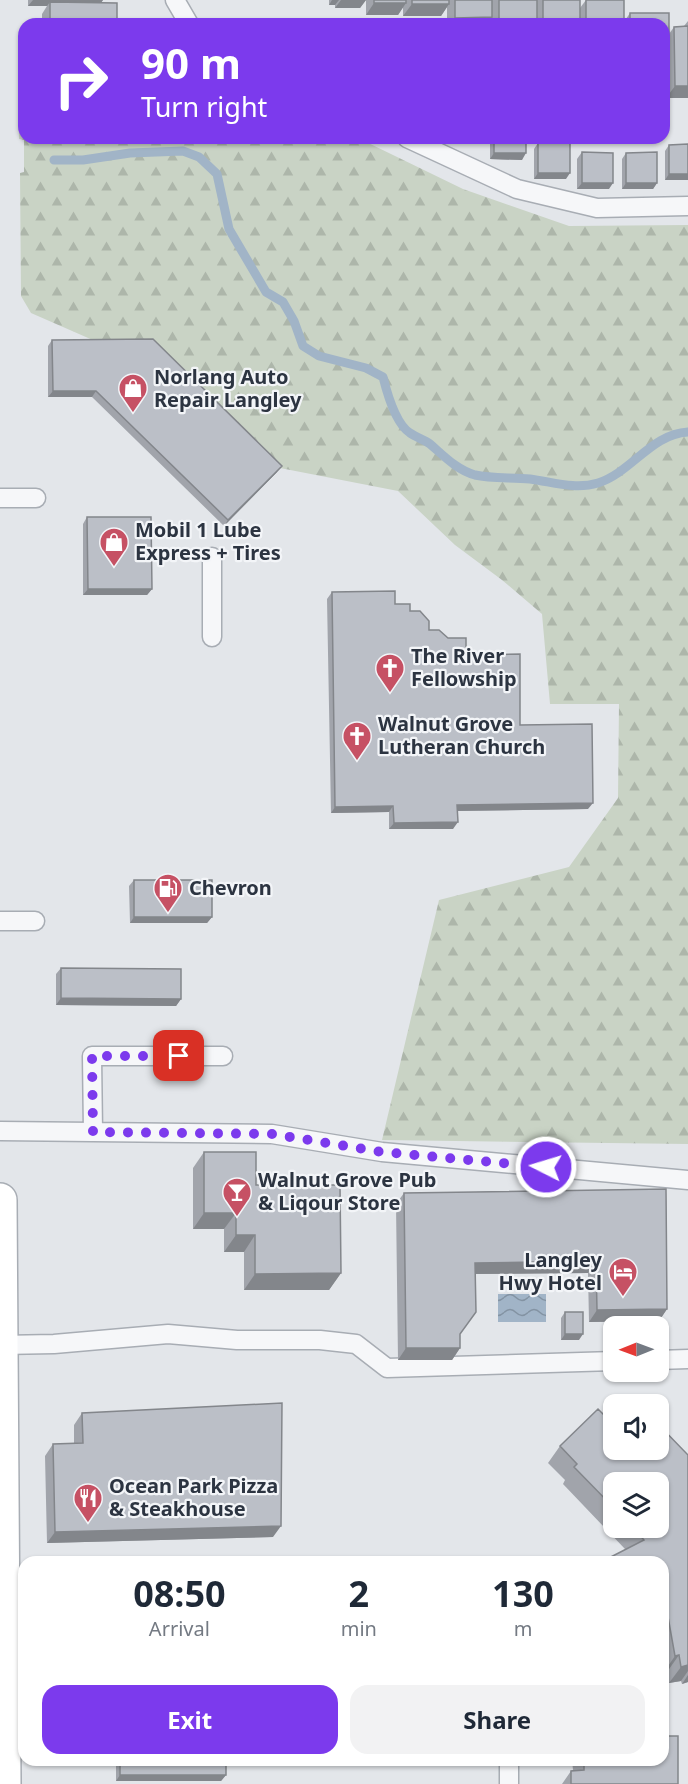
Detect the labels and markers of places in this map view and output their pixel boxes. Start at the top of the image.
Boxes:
place label: Norlang Auto Repair Langley [154,363,302,413]
shop icon: Norlang Auto Repair Langley [117,372,149,414]
place label: Mobil 1 Lube Express + Tires [135,516,281,566]
shop icon: Mobil 1 Lube Express + Tires [98,526,130,568]
place label: The River Fellowship [411,642,517,692]
church icon: The River Fellowship [374,652,406,694]
place label: Walnut Grove Lutheran Church [378,710,545,760]
church icon: Walnut Grove Lutheran Church [341,720,373,762]
fuel station icon: Chevron [152,872,184,914]
place label: Chevron [189,874,272,901]
pin [153,1030,204,1081]
place label: Walnut Grove Pub & Liqour Store [258,1166,437,1216]
bar icon: Walnut Grove Pub & Liqour Store [221,1176,253,1218]
place label: Langley Hwy Hotel [499,1246,603,1296]
hotel icon: Langley Hwy Hotel [607,1256,639,1298]
place label: Ocean Park Pizza & Steakhouse [109,1472,278,1522]
restaurant icon: Ocean Park Pizza & Steakhouse [72,1482,104,1524]

